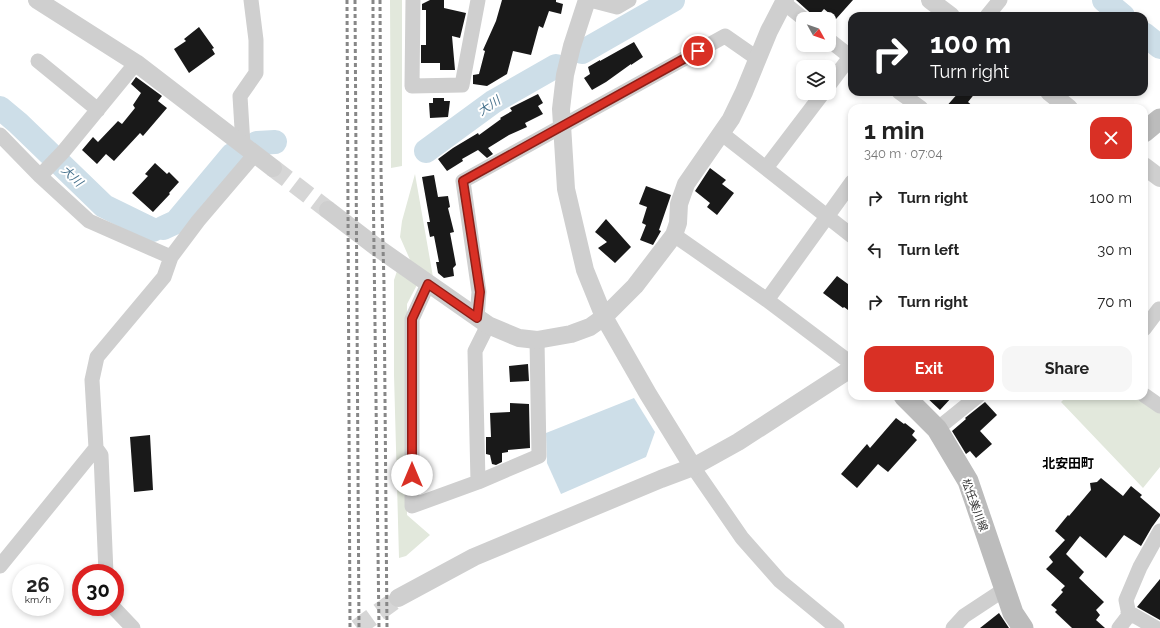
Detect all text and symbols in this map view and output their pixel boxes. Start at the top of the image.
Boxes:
north arrow [796,12,836,52]
map controls [796,12,836,100]
text: 100 m [930,27,1011,60]
icon: right [864,28,916,80]
pin [681,34,715,68]
icon: arrive [687,40,709,62]
button: layers [796,60,836,100]
text: Turn right [930,61,1009,82]
water label: 大川 [475,92,505,119]
text: 1 min [864,116,925,145]
button: close [1090,117,1132,159]
text: 340 m · 07:04 [864,146,943,161]
water label: 大川 [58,163,87,191]
icon: right [864,187,886,209]
text: Turn right [898,189,968,207]
text: 100 m [1090,189,1132,207]
icon: left [864,239,886,261]
text: Turn left [898,241,959,259]
text: 30 m [1097,241,1132,259]
icon: right [864,291,886,313]
text: Turn right [898,293,968,311]
text: 70 m [1097,293,1132,311]
button: Exit [864,346,994,392]
button: Share [1002,346,1132,392]
position arrow [391,454,433,496]
district label: 北安田町 [1042,456,1094,471]
street label: 松任美川線 [959,477,990,533]
speed limit sign: 30 [72,564,124,616]
text: 26 [26,573,50,597]
text: km/h [25,594,51,605]

